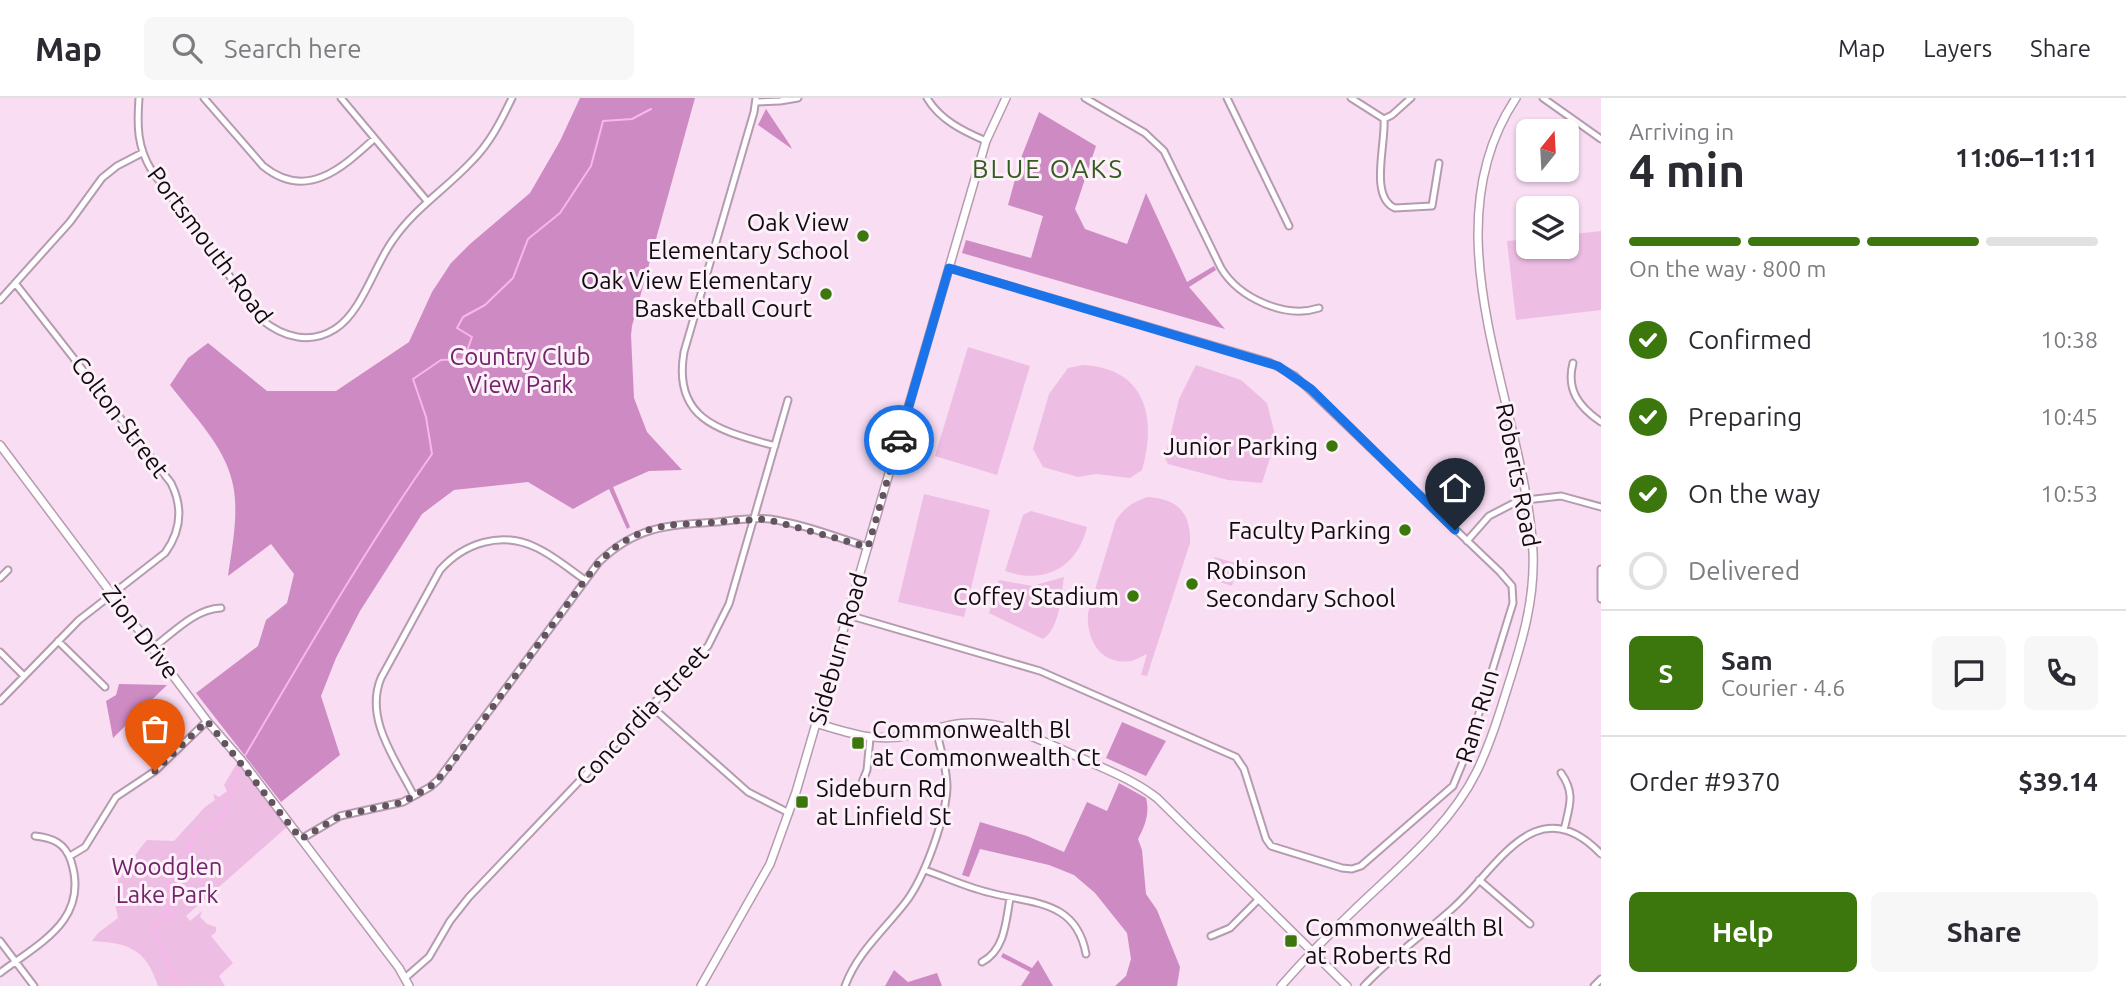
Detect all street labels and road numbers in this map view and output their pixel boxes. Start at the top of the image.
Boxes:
street label: Portsmouth Road [142,161,278,329]
street label: Colton Street [66,351,175,483]
street label: Roberts Road [1491,401,1545,549]
street label: Sideburn Road [803,570,873,728]
street label: Zion Drive [97,580,185,684]
street label: Concordia Street [570,639,714,791]
street label: Ram Run [1450,666,1504,766]

